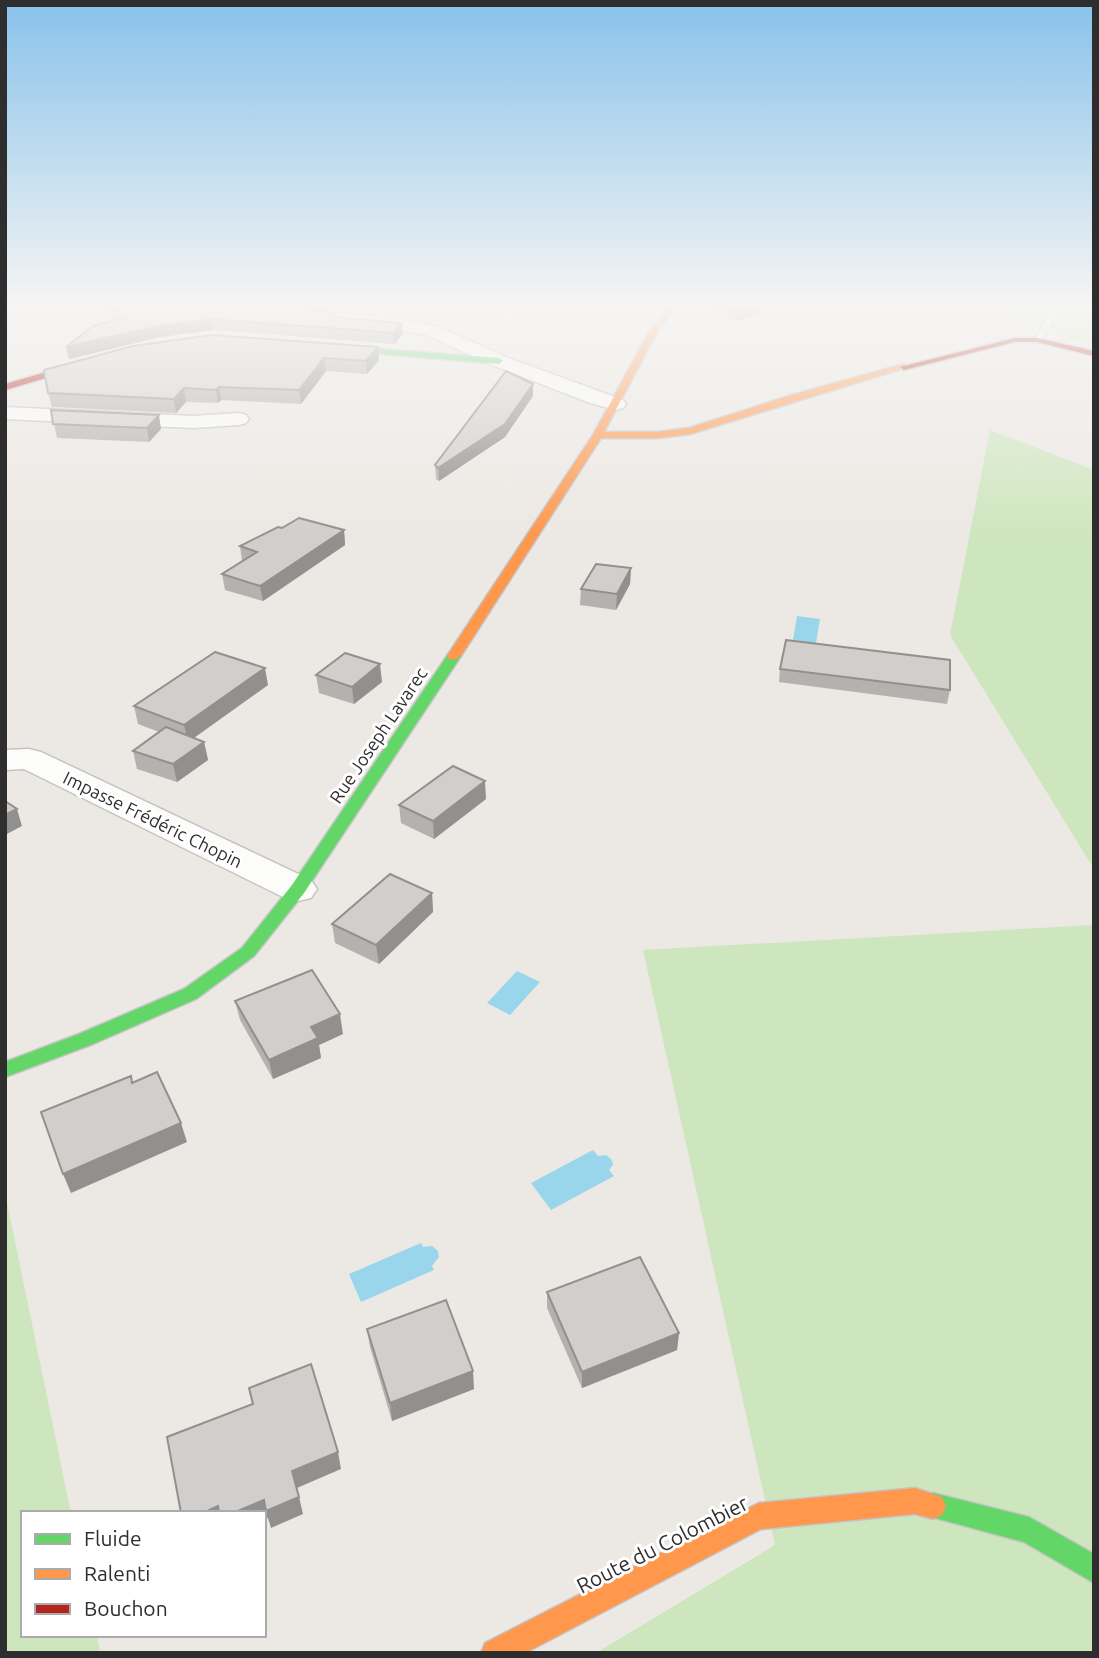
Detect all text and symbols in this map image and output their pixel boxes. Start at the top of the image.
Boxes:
street label: Rue Joseph Lavarec [325,663,431,807]
street label: Impasse Frédéric Chopin [60,767,246,871]
street label: Route du Colombier [572,1490,752,1598]
legend [21,1511,266,1637]
text: Fluide [84,1526,142,1550]
text: Ralenti [84,1561,150,1585]
text: Bouchon [84,1596,168,1620]

